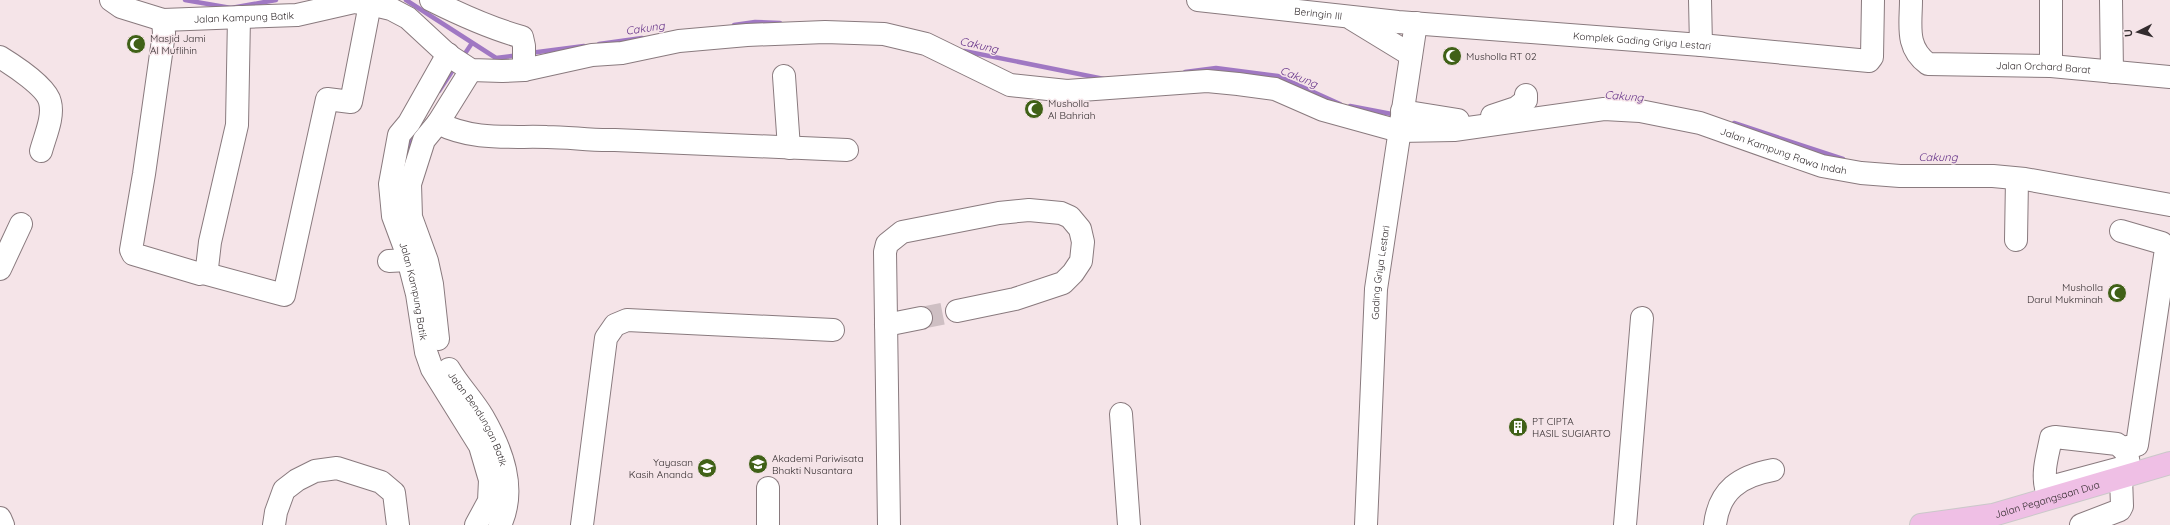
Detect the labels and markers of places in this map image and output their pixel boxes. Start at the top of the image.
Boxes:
place label: Masjid Jami Al Muflihin [150,32,206,57]
mosque icon: Masjid Jami Al Muflihin [125,33,147,55]
mosque icon: Musholla RT 02 [1441,45,1463,67]
place label: Musholla RT 02 [1466,50,1537,63]
place label: Musholla Al Bahriah [1048,97,1095,122]
mosque icon: Musholla Al Bahriah [1023,98,1045,120]
place label: Musholla Darul Mukminah [2027,281,2103,306]
mosque icon: Musholla Darul Mukminah [2106,282,2128,304]
place label: PT CIPTA HASIL SUGIARTO [1532,415,1611,440]
building icon: PT CIPTA HASIL SUGIARTO [1507,416,1529,438]
place label: Akademi Pariwisata Bhakti Nusantara [772,452,863,477]
school or university icon: Akademi Pariwisata Bhakti Nusantara [747,453,769,475]
place label: Yayasan Kasih Ananda [629,456,693,481]
school or university icon: Yayasan Kasih Ananda [696,457,718,479]

